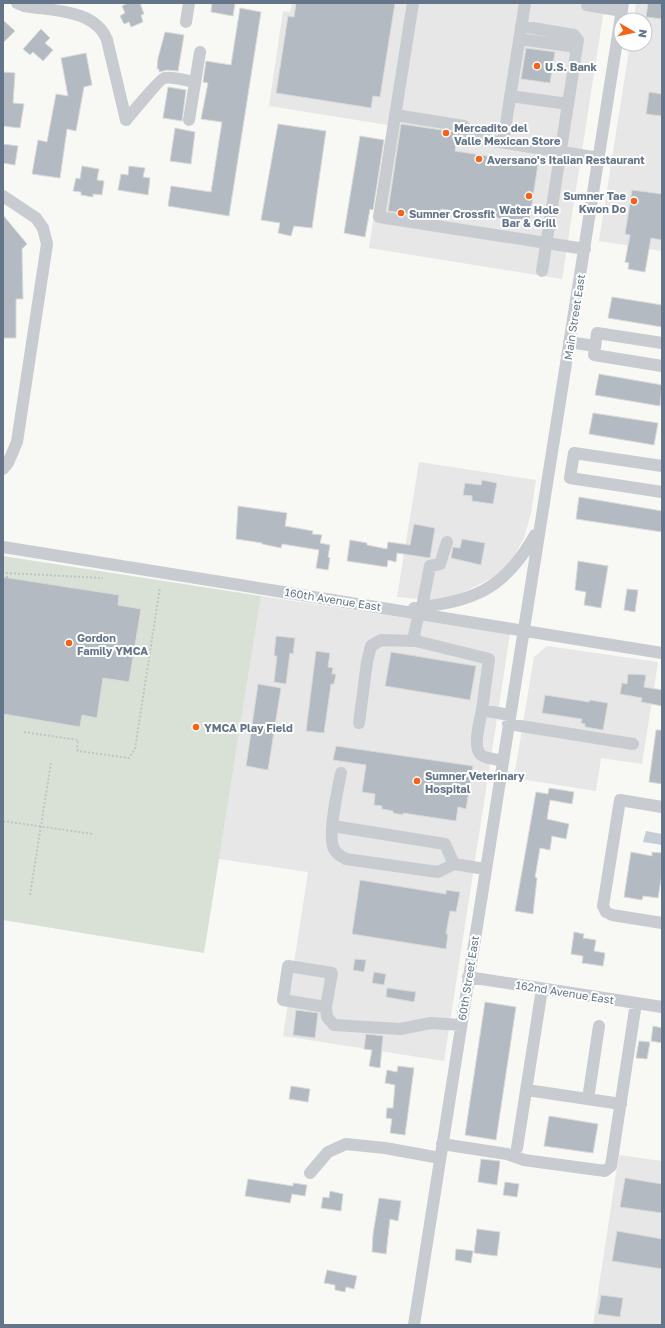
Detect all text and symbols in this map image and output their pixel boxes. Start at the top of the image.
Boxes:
north arrow [613,12,653,52]
text: N [636,28,650,39]
place label: U.S. Bank [545,60,597,73]
marker: U.S. Bank [532,61,542,71]
place label: Mercadito del Valle Mexican Store [454,121,561,147]
marker: Mercadito del Valle Mexican Store [441,128,451,138]
place label: Aversano's Italian Restaurant [487,153,645,166]
marker: Aversano's Italian Restaurant [474,154,484,164]
place label: Sumner Tae Kwon Do [563,189,626,215]
marker: Water Hole Bar & Grill [524,191,534,201]
marker: Sumner Tae Kwon Do [629,196,639,206]
place label: Water Hole Bar & Grill [499,203,559,229]
place label: Sumner Crossfit [409,207,496,220]
marker: Sumner Crossfit [396,208,406,218]
street label: Main Street East [561,273,587,361]
street label: 160th Avenue East [284,585,382,613]
place label: Gordon Family YMCA [77,631,148,657]
marker: Gordon Family YMCA [64,638,74,648]
place label: YMCA Play Field [204,721,293,734]
marker: YMCA Play Field [191,722,201,732]
place label: Sumner Veterinary Hospital [425,769,525,795]
marker: Sumner Veterinary Hospital [412,776,422,786]
street label: 60th Street East [455,935,481,1021]
street label: 162nd Avenue East [515,978,615,1006]

